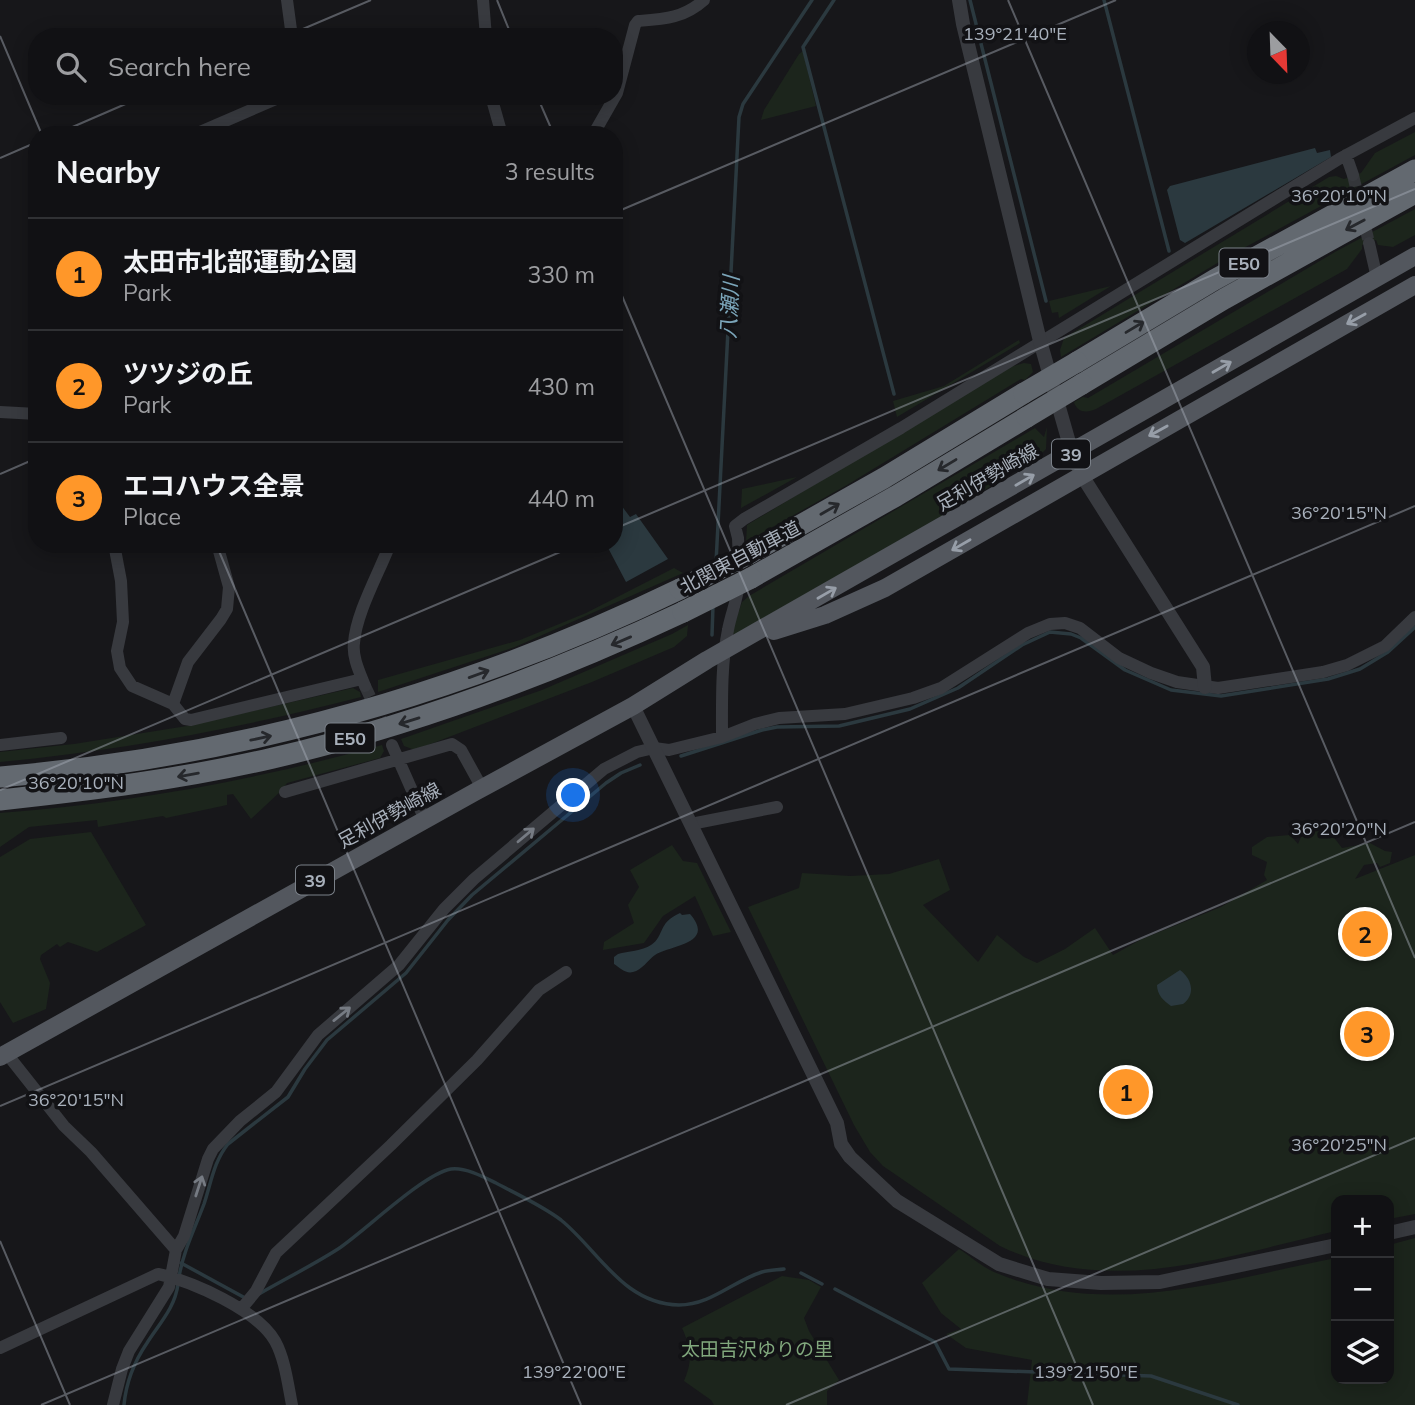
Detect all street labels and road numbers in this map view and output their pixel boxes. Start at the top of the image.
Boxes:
road number: E50 [1220,248,1268,278]
street label: 足利伊勢崎線 [932,438,1042,516]
road number: 39 [1052,440,1090,468]
street label: 北関東自動車道 [676,515,804,599]
road number: E50 [326,724,374,752]
street label: 足利伊勢崎線 [333,777,445,853]
road number: 39 [296,866,334,894]

